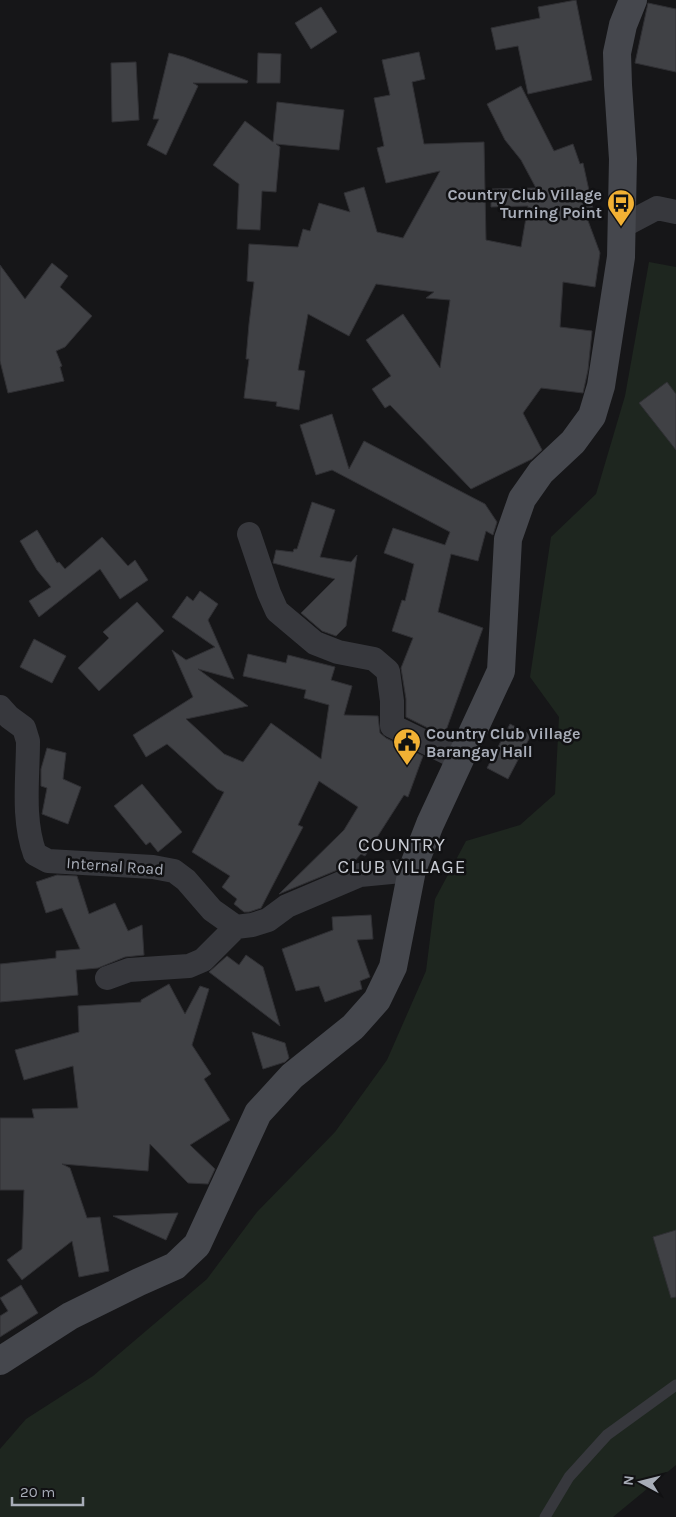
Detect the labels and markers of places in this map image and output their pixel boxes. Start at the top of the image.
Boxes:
place label: Country Club Village Turning Point [447,185,602,222]
bus stop icon: Country Club Village Turning Point [606,188,636,227]
place label: Country Club Village Barangay Hall [426,724,581,761]
public building icon: Country Club Village Barangay Hall [392,727,422,766]

